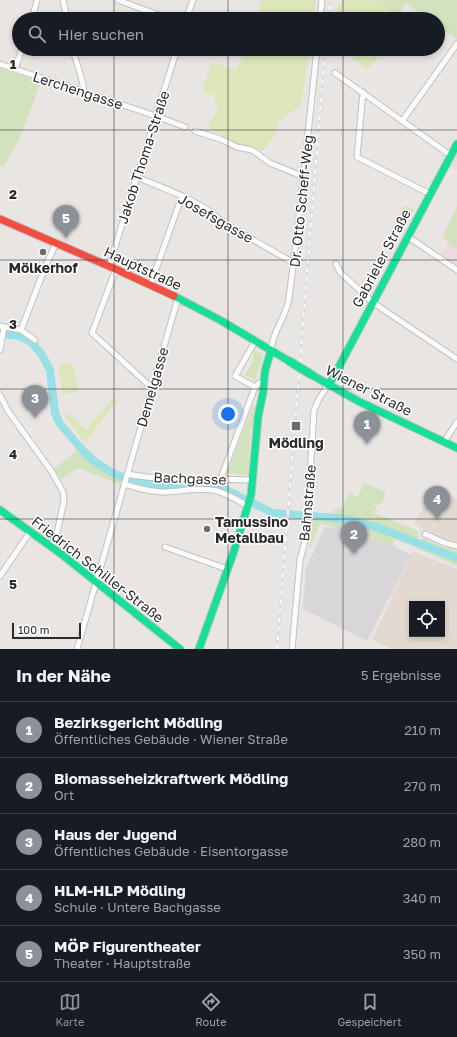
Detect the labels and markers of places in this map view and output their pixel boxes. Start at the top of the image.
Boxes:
pin: 5 [53,205,79,238]
marker: Mölkerhof [38,247,48,257]
place label: Mölkerhof [8,259,78,276]
pin: 3 [22,385,48,418]
pin: 1 [354,411,380,444]
marker: Mödling [290,420,302,432]
place label: Mödling [268,434,324,451]
pin: 4 [424,486,450,519]
place label: Tamussino Metallbau [215,513,288,546]
pin: 2 [341,521,367,554]
marker: Tamussino Metallbau [202,524,212,534]

